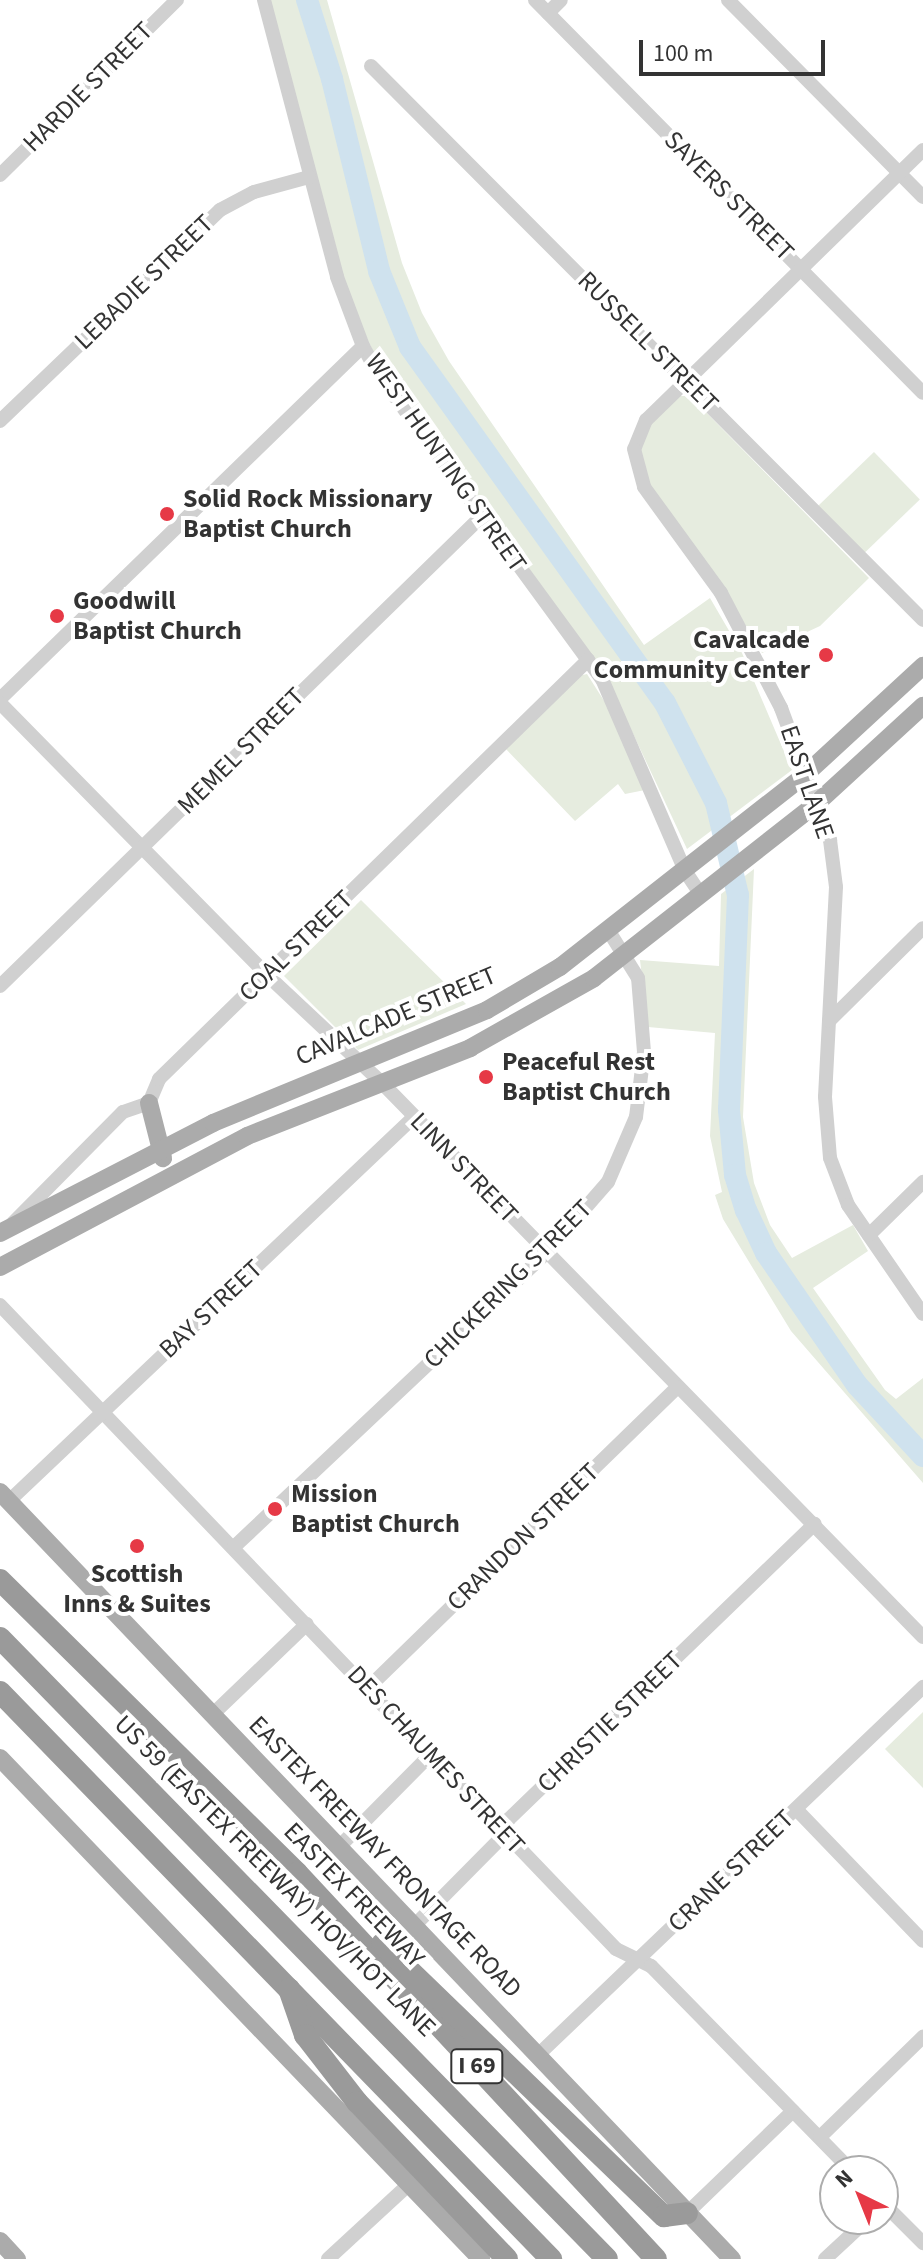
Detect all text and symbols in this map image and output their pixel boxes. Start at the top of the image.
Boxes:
street label: HARDIE STREET [17,16,159,158]
scale bar [643,24,829,74]
text: 100 m [653,36,713,71]
street label: SAYERS STREET [658,125,800,267]
street label: LEBADIE STREET [68,208,220,356]
street label: RUSSELL STREET [571,265,725,419]
street label: WEST HUNTING STREET [359,348,533,578]
place label: Solid Rock Missionary Baptist Church [183,483,433,544]
marker: Solid Rock Missionary Baptist Church [158,505,176,523]
place label: Goodwill Baptist Church [73,585,242,646]
marker: Goodwill Baptist Church [48,607,66,625]
place label: Cavalcade Community Center [594,624,810,686]
marker: Cavalcade Community Center [817,646,835,664]
street label: MEMEL STREET [171,681,311,821]
street label: EAST LANE [773,721,841,843]
street label: COAL STREET [232,884,360,1008]
street label: CAVALCADE STREET [291,960,501,1072]
place label: Peaceful Rest Baptist Church [502,1046,671,1108]
marker: Peaceful Rest Baptist Church [477,1068,495,1086]
street label: LINN STREET [404,1106,524,1230]
street label: CHICKERING STREET [417,1193,599,1375]
street label: BAY STREET [153,1253,269,1365]
street label: CRANDON STREET [441,1457,605,1617]
place label: Mission Baptist Church [291,1478,460,1540]
marker: Mission Baptist Church [266,1500,284,1518]
marker: Scottish Inns & Suites [128,1537,146,1555]
place label: Scottish Inns & Suites [63,1558,211,1620]
street label: CHRISTIE STREET [531,1645,689,1799]
street label: DES CHAUMES STREET [341,1659,531,1861]
street label: US 59 (EASTEX FREEWAY) HOV/HOT LANE [108,1709,442,2043]
street label: EASTEX FREEWAY FRONTAGE ROAD [242,1710,528,2004]
street label: CRANE STREET [662,1803,800,1939]
street label: EASTEX FREEWAY [277,1816,431,1974]
road number: I 69 [449,2046,505,2086]
north arrow [819,2155,899,2235]
text: N [828,2162,860,2196]

